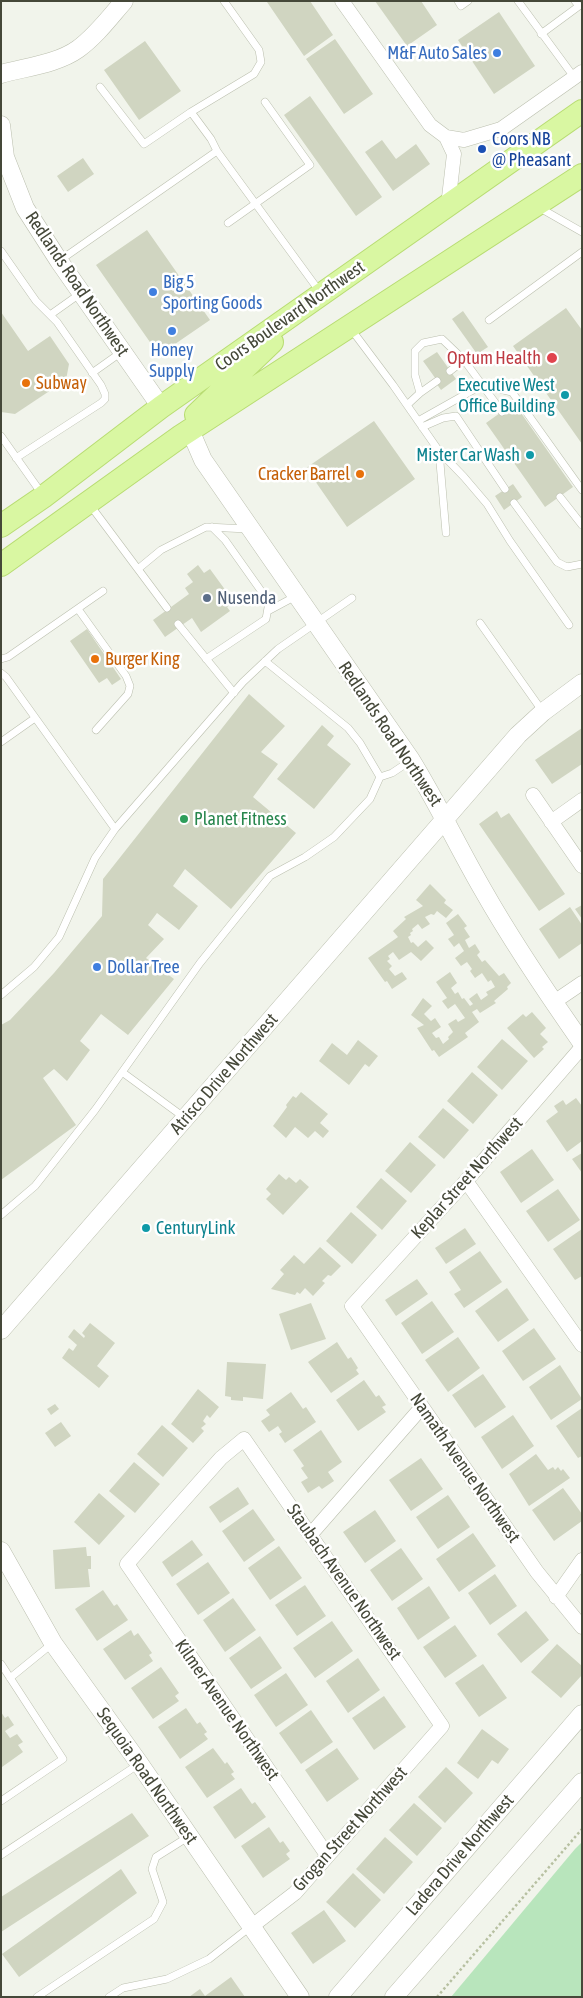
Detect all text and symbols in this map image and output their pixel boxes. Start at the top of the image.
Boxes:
place label: M&F Auto Sales [387,42,487,64]
marker: M&F Auto Sales [491,47,503,59]
place label: Coors NB @ Pheasant [492,128,571,170]
marker: Coors NB @ Pheasant [476,143,488,155]
street label: Redlands Road Northwest [20,207,134,361]
street label: Coors Boulevard Northwest [211,256,369,376]
place label: Big 5 Sporting Goods [163,271,262,314]
marker: Big 5 Sporting Goods [147,286,159,298]
marker: Honey Supply [166,325,178,337]
place label: Honey Supply [149,339,195,382]
place label: Optum Health [447,347,541,369]
marker: Optum Health [545,351,559,365]
place label: Subway [36,372,87,394]
place label: Executive West Office Building [457,374,555,416]
marker: Subway [20,377,32,389]
marker: Executive West Office Building [559,389,571,401]
place label: Mister Car Wash [416,444,520,466]
marker: Mister Car Wash [524,449,536,461]
place label: Cracker Barrel [258,463,350,485]
marker: Cracker Barrel [354,468,366,480]
place label: Nusenda [217,587,276,609]
marker: Nusenda [201,592,213,604]
place label: Burger King [105,648,180,670]
marker: Burger King [89,653,101,665]
street label: Redlands Road Northwest [333,657,447,811]
place label: Planet Fitness [194,808,287,830]
marker: Planet Fitness [178,813,190,825]
place label: Dollar Tree [107,956,180,978]
marker: Dollar Tree [91,961,103,973]
street label: Atrisco Drive Northwest [166,1009,282,1139]
street label: Keplar Street Northwest [407,1113,527,1243]
place label: CenturyLink [156,1217,235,1239]
marker: CenturyLink [140,1222,152,1234]
street label: Namath Avenue Northwest [405,1389,525,1547]
street label: Staubach Avenue Northwest [282,1500,406,1664]
street label: Kilmer Avenue Northwest [170,1635,284,1785]
street label: Sequoia Road Northwest [92,1704,202,1848]
street label: Grogan Street Northwest [288,1762,412,1896]
street label: Ladera Drive Northwest [401,1790,519,1920]

